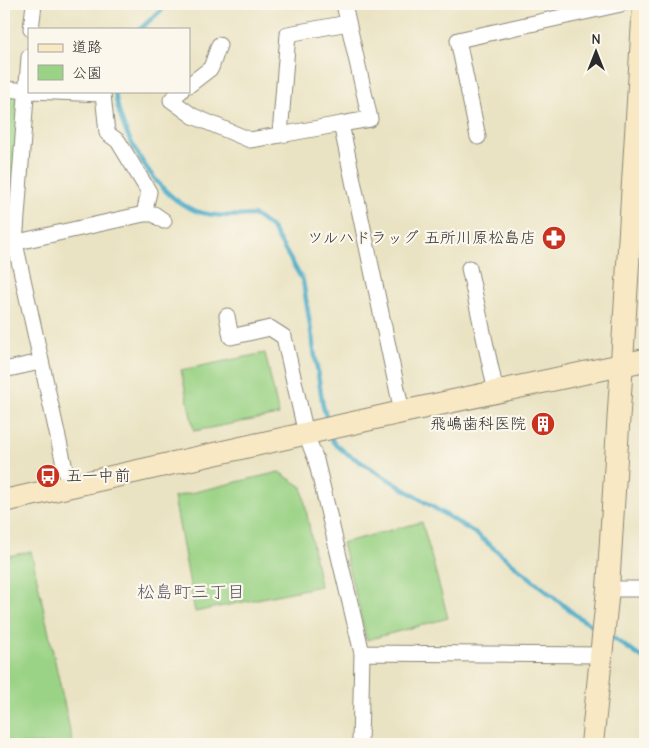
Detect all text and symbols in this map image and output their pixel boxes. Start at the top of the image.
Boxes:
legend [28,28,190,92]
north arrow [572,28,622,78]
text: N [591,31,601,48]
text: 道路 [72,38,102,56]
text: 公園 [72,64,102,82]
pharmacy icon: ツルハドラッグ 五所川原松島店 [541,225,567,251]
place label: ツルハドラッグ 五所川原松島店 [307,229,536,247]
building icon: 飛嶋歯科医院 [530,411,556,437]
place label: 飛嶋歯科医院 [430,415,526,433]
bus stop icon: 五一中前 [35,463,61,489]
place label: 五一中前 [66,467,130,485]
district label: 松島町三丁目 [137,582,245,603]

